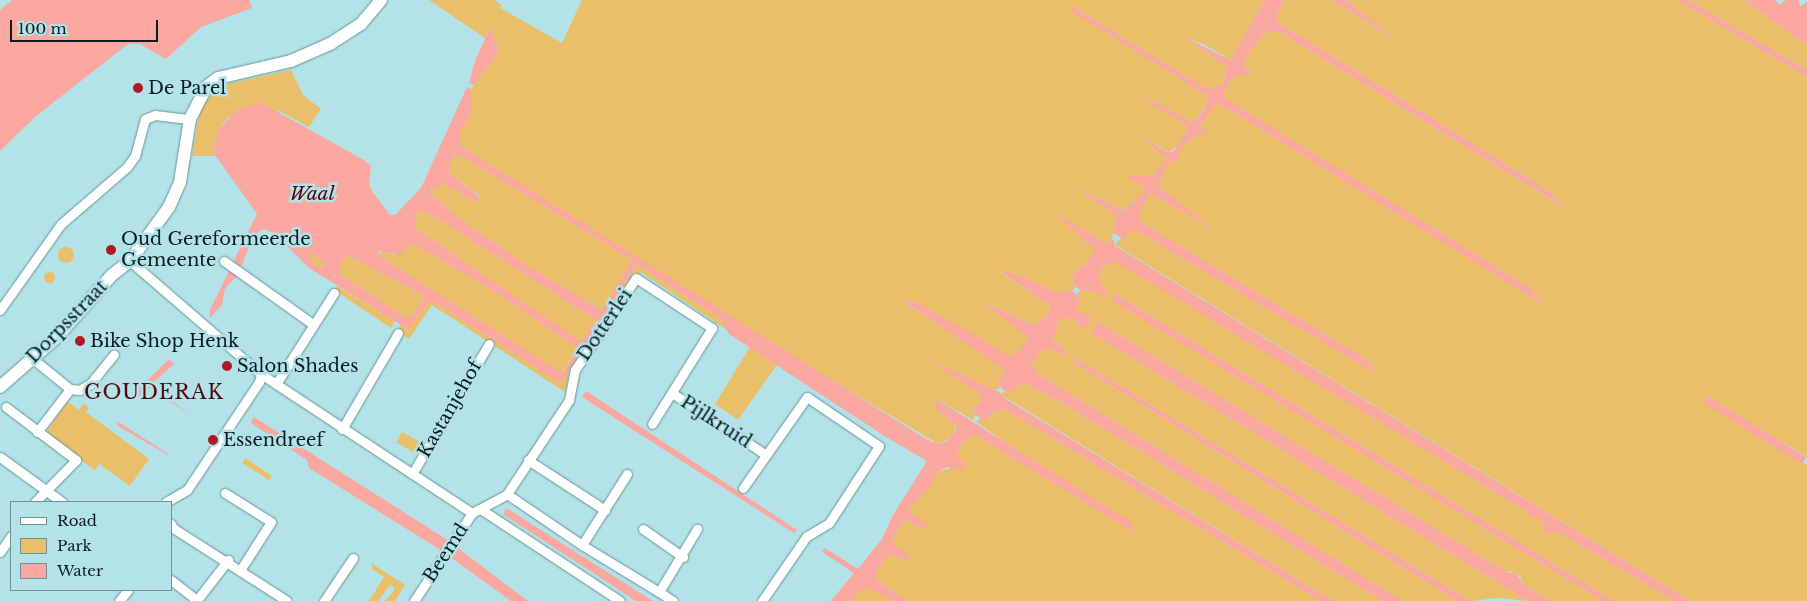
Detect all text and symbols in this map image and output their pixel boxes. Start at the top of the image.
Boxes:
scale bar [12,10,160,42]
text: 100 m [18,19,67,38]
place label: De Parel [148,77,226,99]
marker: De Parel [132,82,144,94]
water label: Waal [289,183,335,205]
place label: Oud Gereformeerde Gemeente [121,229,310,272]
marker: Oud Gereformeerde Gemeente [105,244,117,256]
street label: Dorpsstraat [22,276,112,368]
street label: Dotterlei [573,285,637,365]
place label: Bike Shop Henk [90,330,239,352]
marker: Bike Shop Henk [74,335,86,347]
place label: Salon Shades [237,355,358,377]
street label: Kastanjehof [413,357,487,461]
marker: Salon Shades [221,360,233,372]
district label: GOUDERAK [83,380,225,404]
street label: Pijlkruid [677,391,755,453]
place label: Essendreef [223,429,324,451]
marker: Essendreef [207,434,219,446]
legend [10,501,172,591]
text: Road [57,511,97,530]
street label: Beemd [419,519,473,587]
text: Park [57,536,92,555]
text: Water [57,561,103,580]

